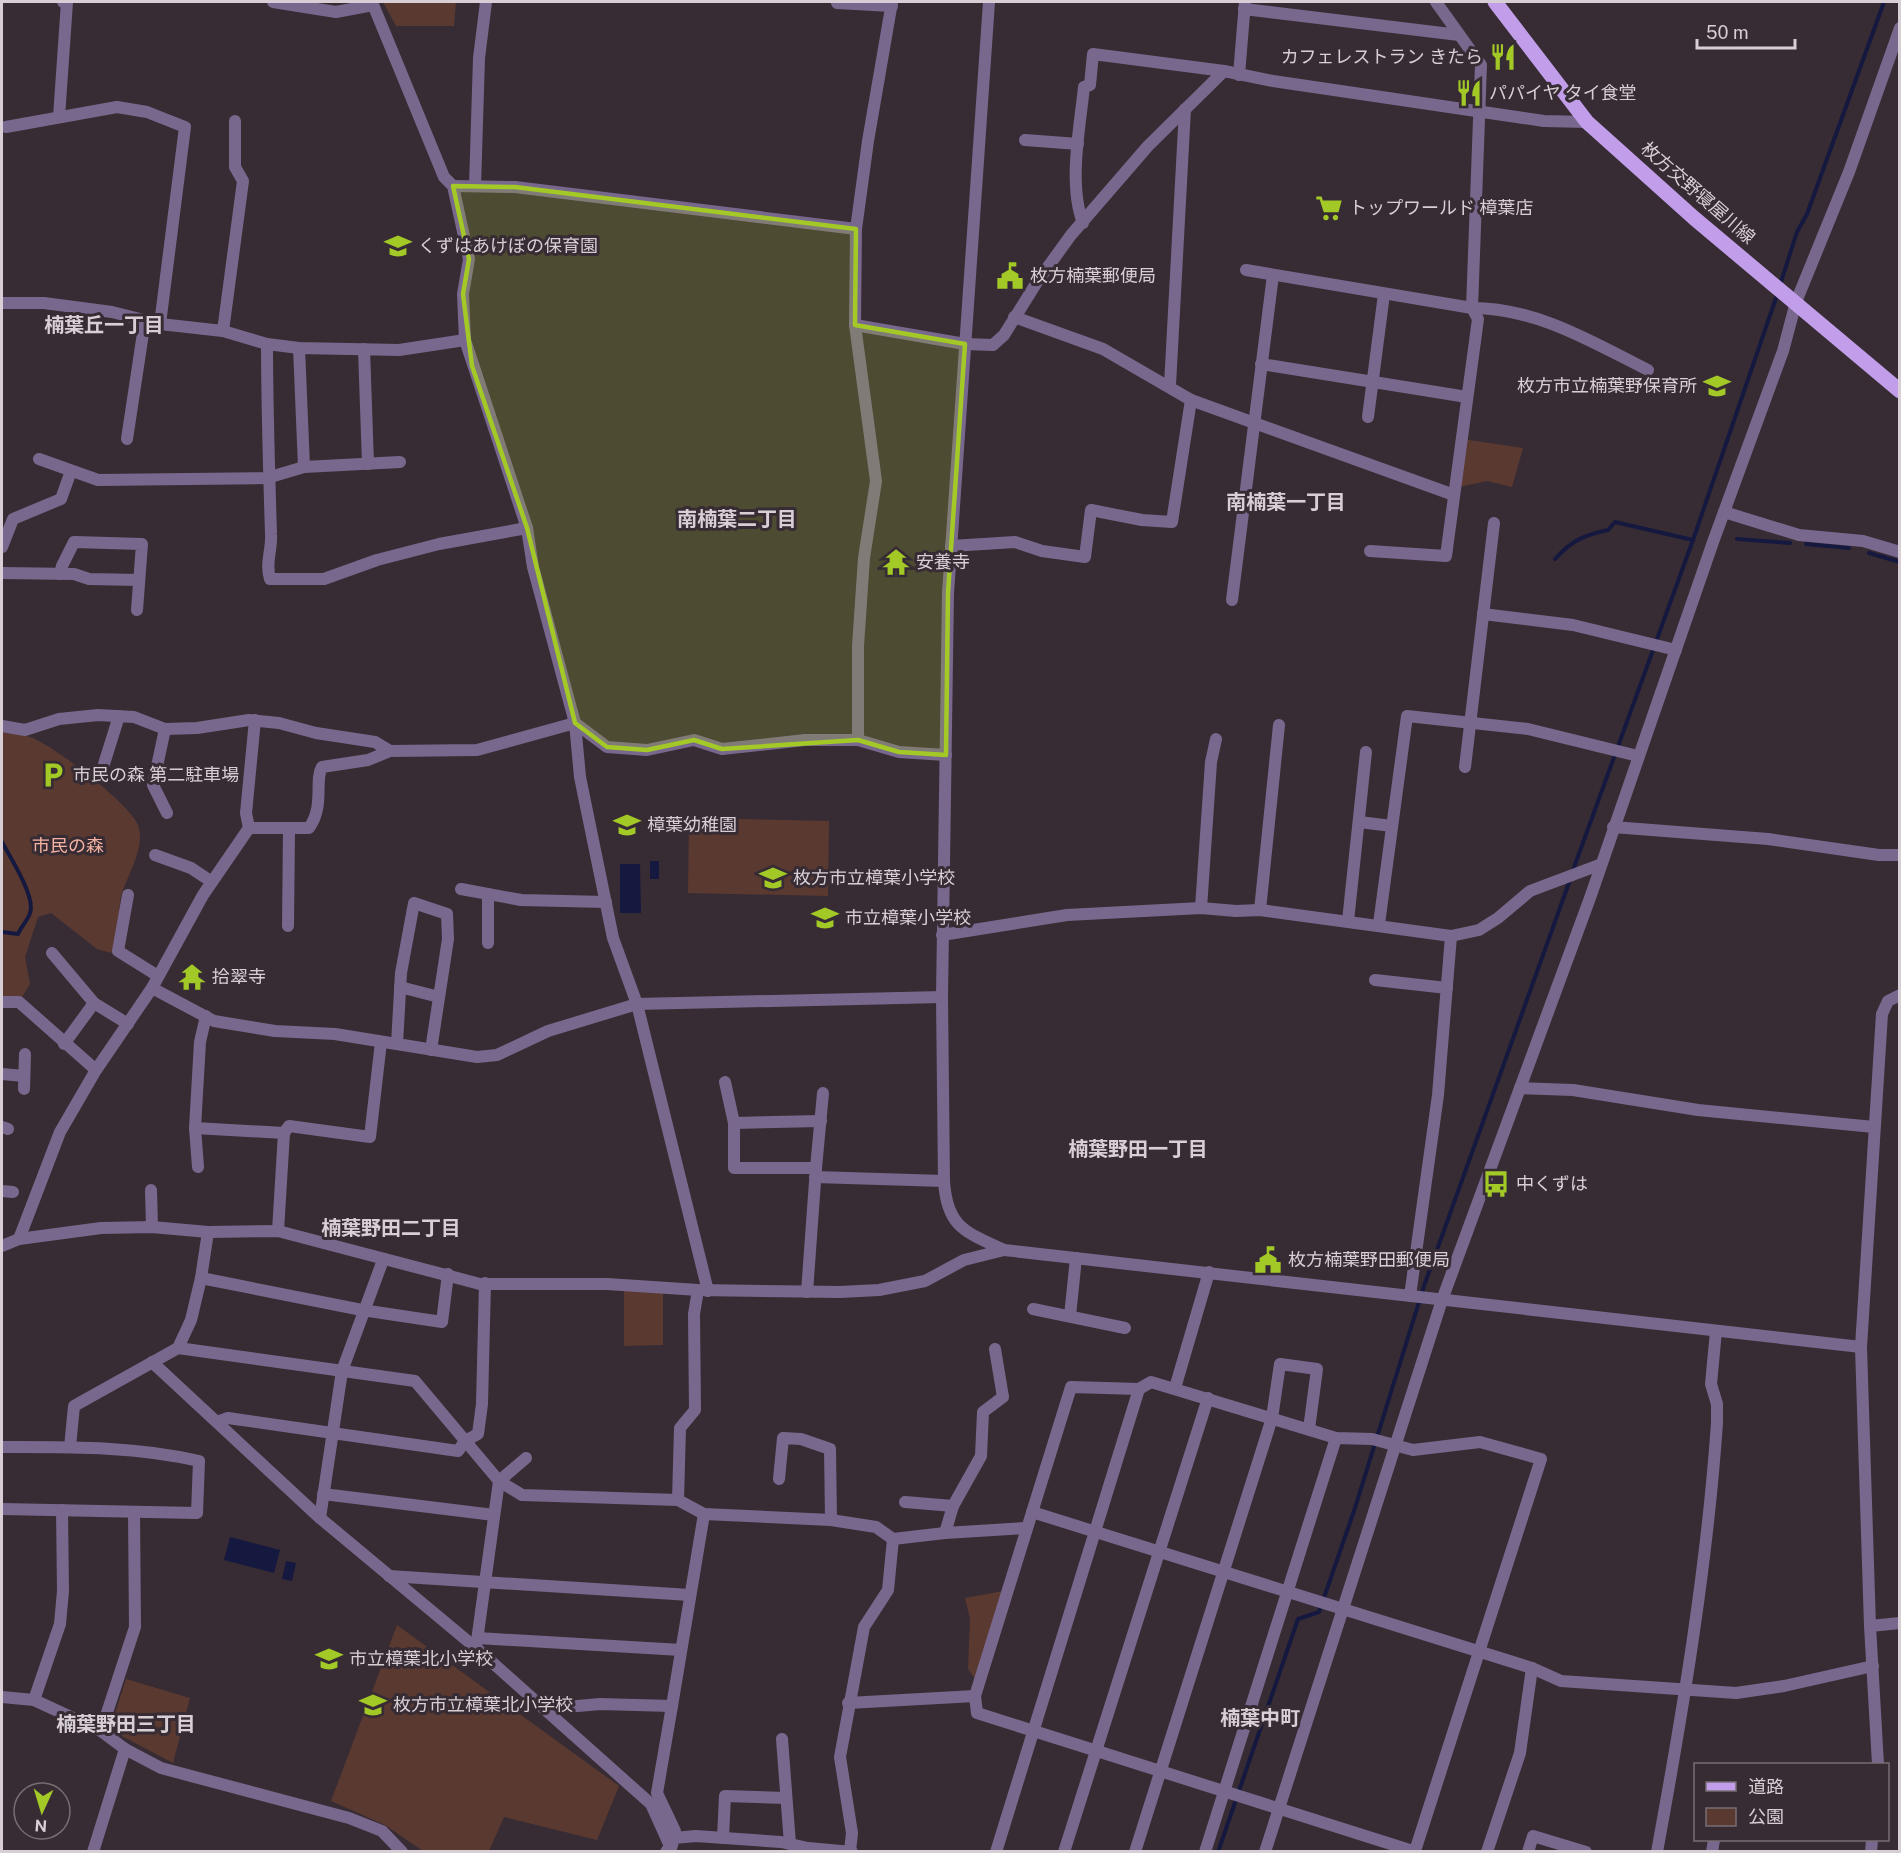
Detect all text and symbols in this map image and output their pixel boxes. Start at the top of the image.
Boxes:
scale bar [1697,12,1794,50]
text: 50 m [1706,22,1749,43]
restaurant icon: カフェレストラン きたら [1488,42,1518,72]
place label: カフェレストラン きたら [1281,46,1483,67]
restaurant icon: パパイヤ タイ食堂 [1454,78,1484,108]
place label: パパイヤ タイ食堂 [1489,82,1637,103]
street label: 枚方交野寝屋川線 [1637,137,1760,248]
supermarket icon: トップワールド 樟葉店 [1314,193,1344,223]
place label: トップワールド 樟葉店 [1349,197,1533,218]
school or university icon: くずはあけぼの保育園 [383,231,413,261]
place label: くずはあけぼの保育園 [418,235,598,256]
public building icon: 枚方楠葉郵便局 [995,261,1025,291]
place label: 枚方楠葉郵便局 [1030,265,1156,286]
district label: 楠葉丘一丁目 [44,313,164,337]
school or university icon: 枚方市立楠葉野保育所 [1702,371,1732,401]
place label: 枚方市立楠葉野保育所 [1517,375,1697,396]
district label: 南楠葉一丁目 [1226,490,1346,514]
district label: 南楠葉二丁目 [677,507,797,531]
temple icon: 安養寺 [881,547,911,577]
place label: 安養寺 [916,551,970,572]
parking icon: 市民の森 第二駐車場 [38,760,68,790]
place label: 市民の森 第二駐車場 [73,764,239,785]
school or university icon: 樟葉幼稚園 [612,810,642,840]
place label: 樟葉幼稚園 [647,814,737,835]
park label: 市民の森 [32,835,104,856]
school or university icon: 枚方市立樟葉小学校 [758,863,788,893]
place label: 枚方市立樟葉小学校 [793,867,955,888]
school or university icon: 市立樟葉小学校 [810,903,840,933]
place label: 市立樟葉小学校 [845,907,971,928]
temple icon: 拾翠寺 [177,962,207,992]
place label: 拾翠寺 [212,966,266,987]
district label: 楠葉野田一丁目 [1068,1137,1208,1161]
bus stop icon: 中くずは [1481,1169,1511,1199]
place label: 中くずは [1516,1173,1588,1194]
district label: 楠葉野田二丁目 [321,1216,461,1240]
public building icon: 枚方楠葉野田郵便局 [1253,1245,1283,1275]
place label: 枚方楠葉野田郵便局 [1288,1249,1450,1270]
school or university icon: 市立樟葉北小学校 [314,1644,344,1674]
place label: 市立樟葉北小学校 [349,1648,493,1669]
school or university icon: 枚方市立樟葉北小学校 [358,1690,388,1720]
place label: 枚方市立樟葉北小学校 [393,1694,573,1715]
district label: 楠葉中町 [1220,1706,1300,1730]
district label: 楠葉野田三丁目 [56,1712,196,1736]
legend [1694,1763,1889,1841]
text: 道路 [1748,1776,1784,1797]
north arrow [12,1781,72,1841]
text: 公園 [1748,1806,1784,1827]
text: N [34,1816,48,1835]

